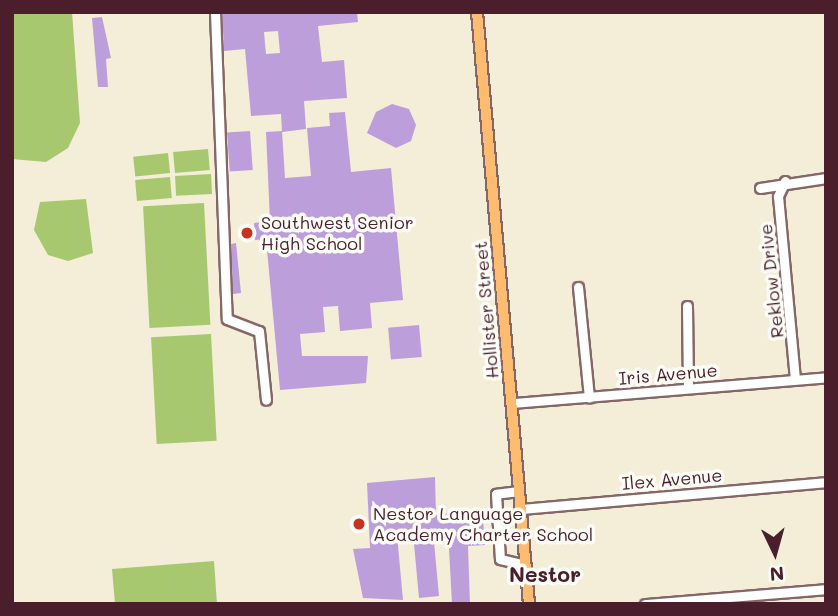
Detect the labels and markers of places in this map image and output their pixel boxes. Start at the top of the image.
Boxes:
place label: Southwest Senior High School [261,212,414,255]
marker: Southwest Senior High School [239,225,255,241]
place label: Nestor Language Academy Charter School [373,503,593,546]
marker: Nestor Language Academy Charter School [351,516,367,532]

